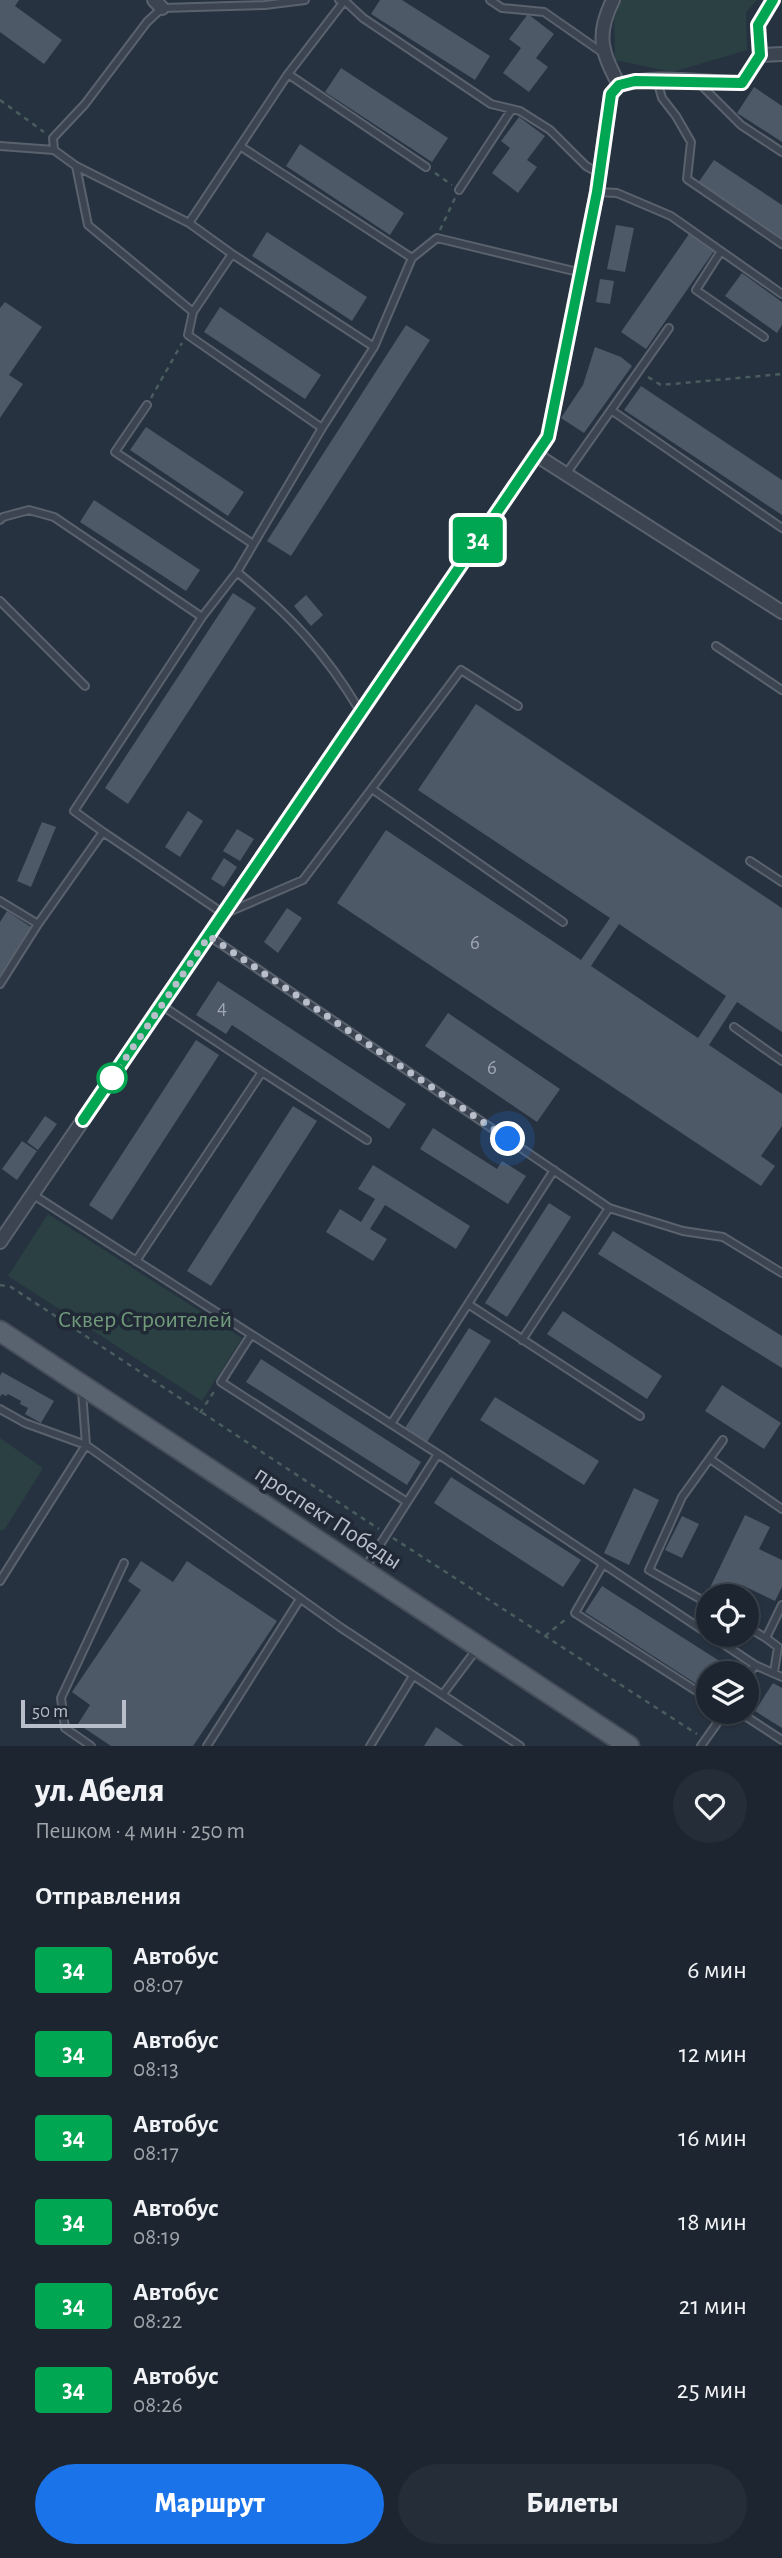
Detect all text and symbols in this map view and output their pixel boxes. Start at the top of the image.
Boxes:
line badge: 34 [447,517,510,563]
text: 34 [467,528,489,552]
house number: 6 [470,932,480,953]
house number: 4 [217,997,227,1018]
house number: 6 [487,1057,497,1078]
unlabelled marker [97,1063,127,1093]
your location [490,1121,525,1156]
park label: Сквер Строителей [58,1308,232,1332]
street label: проспект Победы [250,1462,406,1574]
map controls [696,1584,759,1724]
button: locate [696,1584,759,1647]
button: layers [696,1661,759,1724]
scale bar [21,1697,126,1729]
text: 50 m [32,1702,68,1721]
button: heart [673,1769,747,1843]
text: ул. Абеля [35,1775,165,1808]
text: Пешком · 4 мин · 250 m [35,1820,245,1843]
text: Отправления [35,1883,181,1909]
text: Автобус [133,1943,219,1969]
text: 6 мин [687,1957,747,1983]
text: 34 [62,1958,85,1982]
text: 08:07 [133,1974,183,1997]
text: Автобус [133,2027,219,2053]
text: 12 мин [679,2041,747,2067]
text: 34 [62,2042,85,2066]
text: 08:13 [133,2058,179,2081]
text: Автобус [133,2111,219,2137]
text: 16 мин [678,2125,747,2151]
text: 34 [62,2126,85,2150]
text: 08:17 [133,2142,179,2165]
text: Автобус [133,2195,219,2221]
text: 18 мин [678,2209,747,2235]
text: 34 [62,2210,85,2234]
text: 08:19 [133,2226,180,2249]
text: Автобус [133,2279,219,2305]
text: 21 мин [679,2293,747,2319]
text: 34 [62,2294,85,2318]
text: 08:22 [133,2310,182,2333]
text: Автобус [133,2363,219,2389]
text: 25 мин [677,2377,747,2403]
text: 34 [62,2378,85,2402]
text: 08:26 [133,2394,183,2417]
button: Маршрут [35,2464,384,2544]
button: Билеты [398,2464,747,2544]

